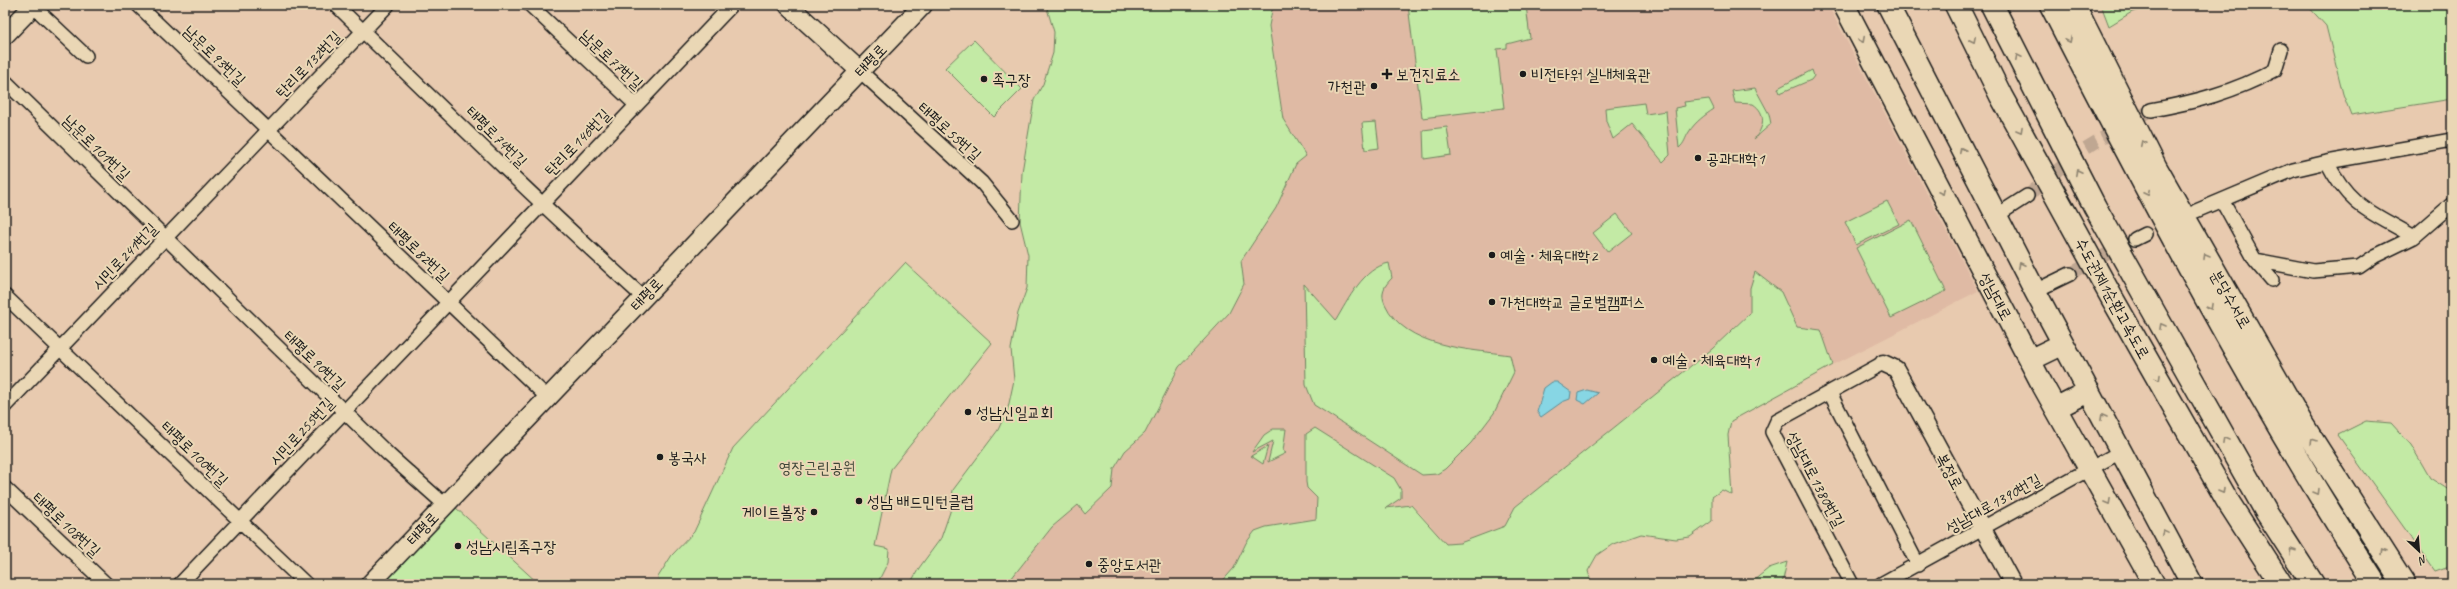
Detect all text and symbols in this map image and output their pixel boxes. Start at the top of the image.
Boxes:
street label: 남문로93번길 [179,21,250,90]
street label: 남문로77번길 [576,26,647,94]
street label: 탄리로132번길 [272,27,346,103]
one-way arrow [1858,35,1865,43]
one-way arrow [1968,36,1976,43]
one-way arrow [2064,36,2071,43]
street label: 태평로 [850,40,891,82]
one-way arrow [2016,53,2023,61]
place label: 보건진료소 [1396,65,1460,85]
place label: 비전타워 실내체육관 [1531,65,1651,85]
marker: 보건진료소 [1381,68,1393,80]
marker: 비전타워 실내체육관 [1518,69,1528,79]
place label: 족구장 [992,70,1031,90]
marker: 족구장 [979,74,989,84]
place label: 가천관 [1327,77,1366,97]
marker: 가천관 [1369,81,1379,91]
street label: 태평로55번길 [913,98,985,166]
street label: 태평로74번길 [461,102,531,172]
street label: 탄리로146번길 [541,105,615,181]
street label: 남문로101번길 [58,111,134,185]
one-way arrow [2015,126,2022,133]
one-way arrow [2140,139,2148,147]
one-way arrow [1959,147,1967,154]
place label: 공과대학1 [1706,149,1766,169]
marker: 공과대학1 [1693,153,1703,163]
one-way arrow [2075,169,2083,177]
one-way arrow [1937,188,1944,196]
one-way arrow [2142,189,2150,196]
street label: 태평로82번길 [383,217,454,286]
street label: 시민로241번길 [88,219,162,295]
street label: 수도권제1순환고속도로 [2070,234,2154,363]
place label: 예술ㆍ체육대학2 [1500,246,1599,266]
marker: 예술ㆍ체육대학2 [1487,250,1497,260]
one-way arrow [2204,253,2211,260]
one-way arrow [2019,262,2026,270]
street label: 분당수서로 [2205,267,2255,332]
street label: 성남대로 [1974,269,2016,324]
street label: 태평로 [626,274,667,316]
place label: 가천대학교 글로벌캠퍼스 [1500,293,1646,313]
marker: 가천대학교 글로벌캠퍼스 [1487,297,1497,307]
one-way arrow [2205,303,2212,310]
one-way arrow [2159,323,2166,331]
street label: 태평로90번길 [279,326,350,395]
place label: 예술ㆍ체육대학1 [1662,351,1760,371]
marker: 예술ㆍ체육대학1 [1649,355,1659,365]
one-way arrow [2153,374,2160,381]
street label: 시민로255번길 [265,393,338,470]
place label: 성남신일교회 [976,403,1053,423]
marker: 성남신일교회 [963,407,973,417]
one-way arrow [2100,414,2108,421]
street label: 태평로100번길 [156,417,232,491]
street label: 성남대로1380번길 [1781,428,1849,531]
one-way arrow [2223,437,2230,444]
one-way arrow [2311,438,2318,445]
place label: 봉국사 [668,448,707,468]
street label: 복정로 [1931,450,1967,493]
marker: 봉국사 [655,452,665,462]
park label: 영장근린공원 [778,458,856,478]
street label: 성남대로1390번길 [1942,469,2045,538]
one-way arrow [2217,487,2224,494]
street label: 태평로108번길 [28,488,105,561]
one-way arrow [2312,488,2319,495]
place label: 성남 배드민턴클럽 [867,492,974,512]
marker: 성남 배드민턴클럽 [854,496,864,506]
one-way arrow [2104,498,2111,505]
place label: 게이트볼장 [742,503,806,523]
marker: 게이트볼장 [809,507,819,517]
street label: 태평로 [402,508,443,550]
one-way arrow [2162,529,2169,536]
north arrow [2399,531,2439,571]
place label: 성남시립족구장 [466,537,556,557]
marker: 성남시립족구장 [453,541,463,551]
one-way arrow [2380,548,2388,555]
one-way arrow [2289,549,2296,556]
text: N [2415,552,2430,569]
place label: 중앙도서관 [1097,555,1162,575]
marker: 중앙도서관 [1084,559,1094,569]

